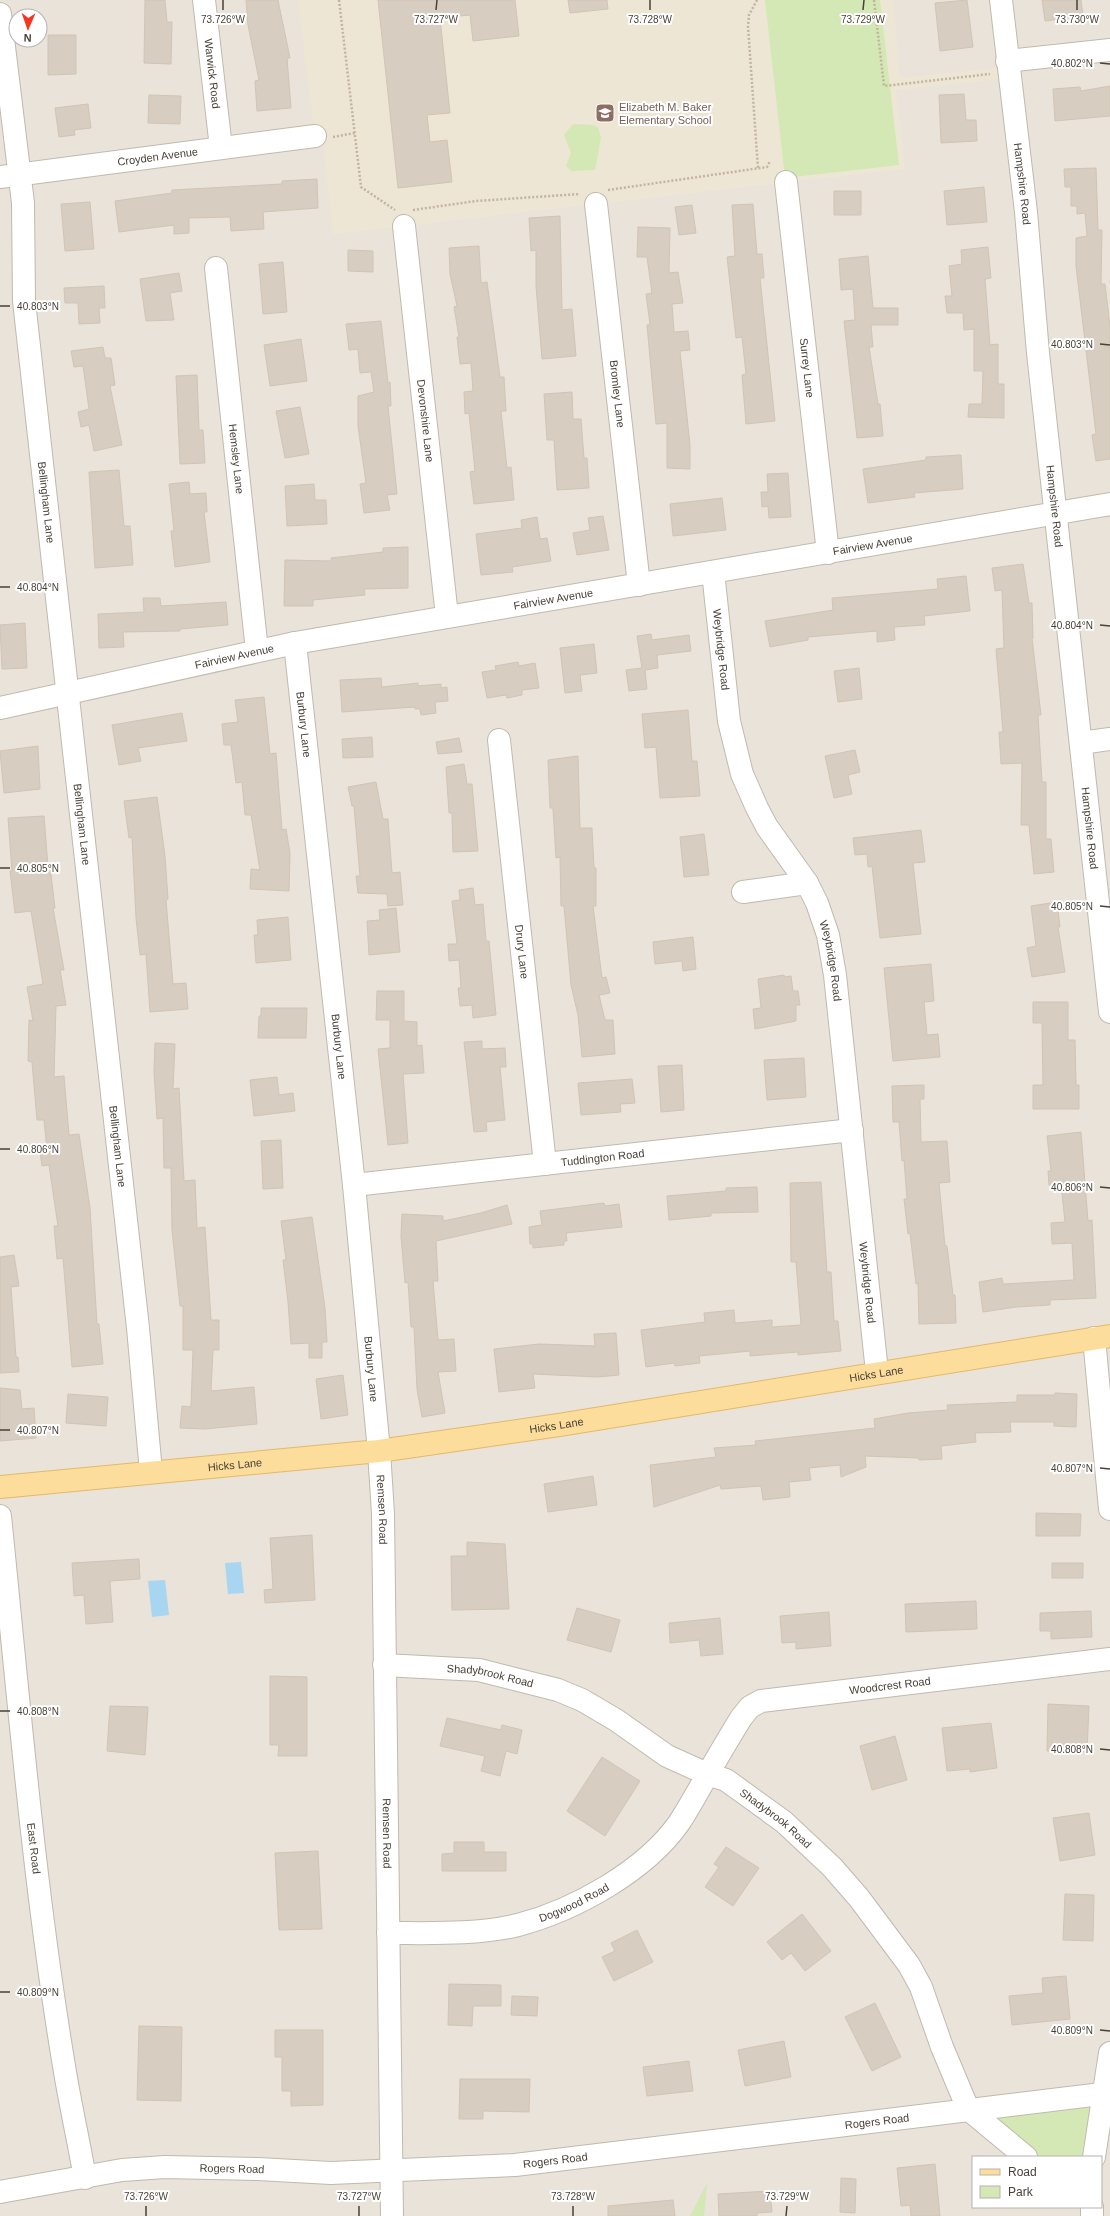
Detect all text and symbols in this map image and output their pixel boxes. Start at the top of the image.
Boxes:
north arrow [8,8,48,48]
text: 73.726°W [201,14,246,25]
text: 73.727°W [414,14,459,25]
text: 73.728°W [628,14,673,25]
text: 73.729°W [841,14,886,25]
text: 73.730°W [1055,14,1100,25]
text: N [23,32,32,44]
street label: Warwick Road [202,38,222,109]
text: 40.802°N [1051,58,1093,69]
place label: Elizabeth M. Baker Elementary School [619,101,712,126]
school or university icon: Elizabeth M. Baker Elementary School [594,102,616,124]
street label: Hampshire Road [1012,142,1033,225]
street label: Croyden Avenue [117,145,199,168]
text: 40.803°N [17,301,59,312]
street label: Surrey Lane [798,337,816,398]
text: 40.803°N [1051,339,1093,350]
street label: Bromley Lane [608,359,627,428]
street label: Devonshire Lane [415,379,436,463]
street label: Hemsley Lane [227,423,246,495]
street label: Bellingham Lane [36,461,57,544]
street label: Hampshire Road [1044,464,1065,548]
street label: Fairview Avenue [832,532,913,557]
text: 40.804°N [17,582,59,593]
street label: Fairview Avenue [512,586,594,612]
street label: Weybridge Road [711,608,732,691]
text: 40.804°N [1051,620,1093,631]
street label: Fairview Avenue [194,642,275,671]
street label: Burbury Lane [294,691,313,758]
street label: Bellingham Lane [72,783,93,866]
street label: Hampshire Road [1079,786,1100,870]
text: 40.805°N [17,863,59,874]
text: 40.805°N [1051,901,1093,912]
street label: Weybridge Road [817,919,844,1002]
street label: Drury Lane [513,924,531,979]
street label: Burbury Lane [329,1013,348,1080]
street label: Bellingham Lane [107,1105,128,1188]
text: 40.806°N [17,1144,59,1155]
street label: Tuddington Road [560,1147,645,1168]
text: 40.806°N [1051,1182,1093,1193]
street label: Weybridge Road [857,1241,878,1324]
street label: Burbury Lane [362,1336,380,1402]
street label: Hicks Lane [848,1363,904,1384]
street label: Hicks Lane [529,1415,584,1435]
text: 40.807°N [17,1425,59,1436]
street label: Hicks Lane [207,1456,263,1473]
text: 40.807°N [1051,1463,1093,1474]
street label: Remsen Road [374,1474,389,1545]
street label: Shadybrook Road [447,1662,535,1690]
street label: Woodcrest Road [849,1675,931,1696]
text: 40.808°N [17,1706,59,1717]
text: 40.808°N [1051,1744,1093,1755]
street label: Shadybrook Road [738,1786,814,1850]
street label: Remsen Road [381,1798,394,1869]
street label: East Road [25,1822,43,1875]
street label: Dogwood Road [537,1881,611,1924]
text: 40.809°N [17,1987,59,1998]
text: 40.809°N [1051,2025,1093,2036]
street label: Rogers Road [844,2111,910,2131]
street label: Rogers Road [522,2150,588,2170]
legend [972,2156,1102,2208]
street label: Rogers Road [199,2162,265,2175]
text: Road [1008,2165,1037,2179]
text: Park [1008,2185,1034,2199]
text: 73.726°W [124,2191,169,2202]
text: 73.727°W [337,2191,382,2202]
text: 73.728°W [551,2191,596,2202]
text: 73.729°W [765,2191,810,2202]

